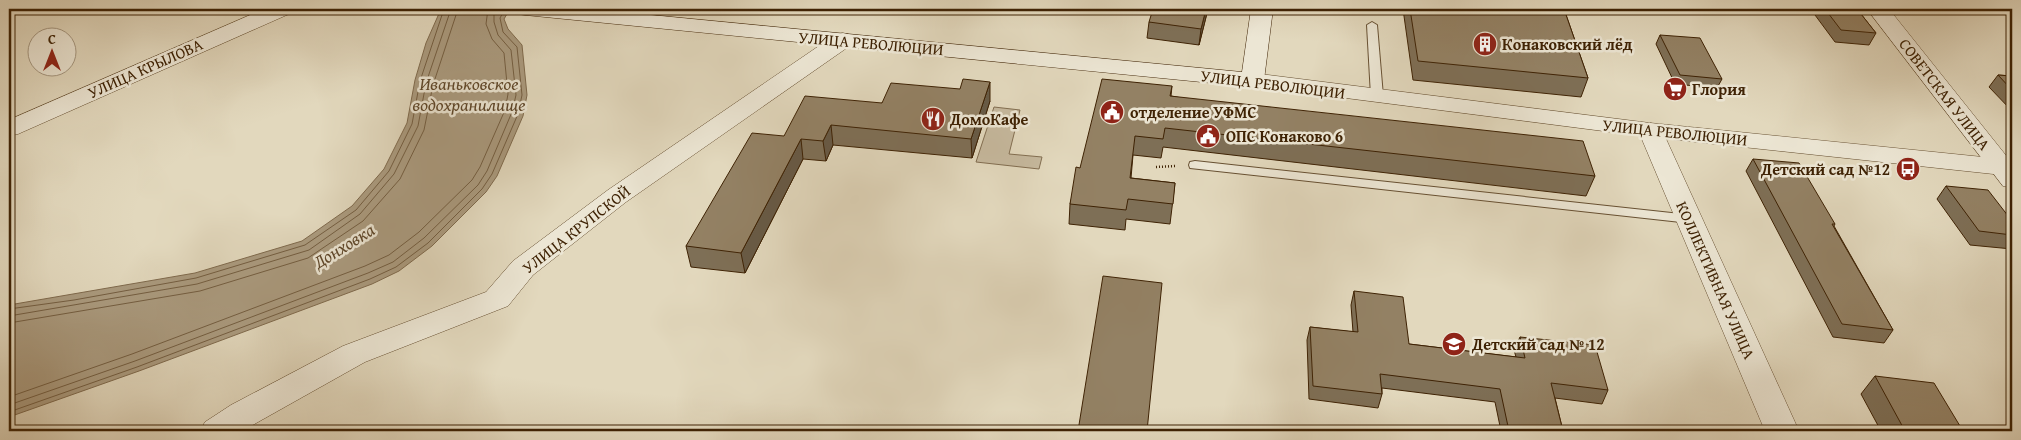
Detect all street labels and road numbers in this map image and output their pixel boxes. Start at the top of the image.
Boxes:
street label: УЛИЦА РЕВОЛЮЦИИ [798,25,945,61]
street label: УЛИЦА КРЫЛОВА [84,32,207,104]
street label: СОВЕТСКАЯ УЛИЦА [1894,33,1997,155]
street label: УЛИЦА РЕВОЛЮЦИИ [1199,63,1347,105]
street label: УЛИЦА РЕВОЛЮЦИИ [1601,112,1749,152]
street label: УЛИЦА КРУПСКОЙ [517,179,635,279]
street label: КОЛЛЕКТИВНАЯ УЛИЦА [1670,197,1762,363]

